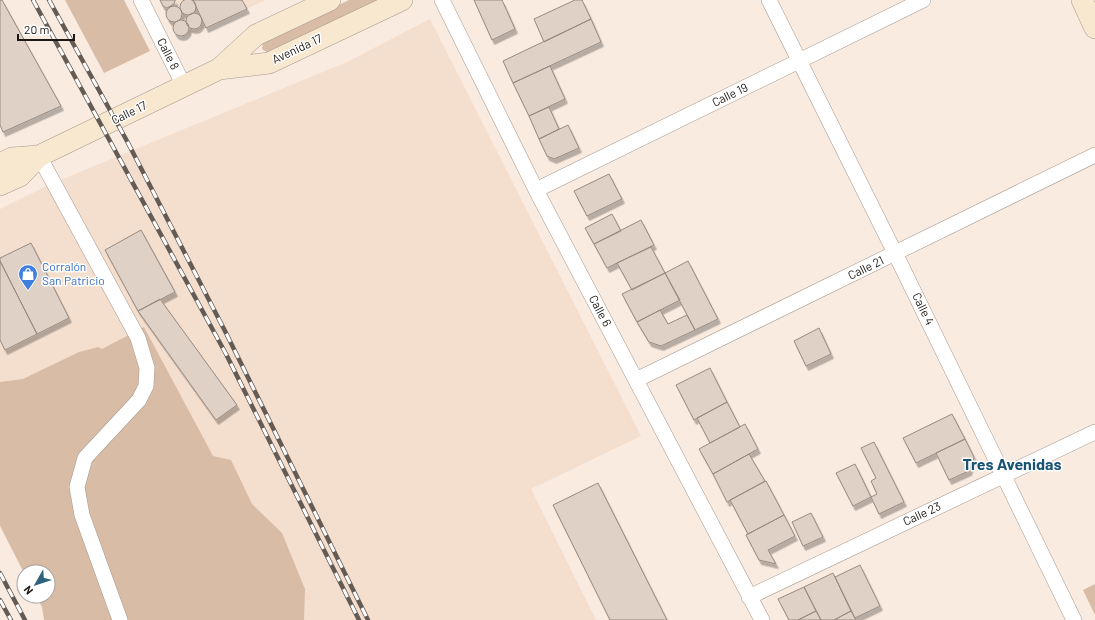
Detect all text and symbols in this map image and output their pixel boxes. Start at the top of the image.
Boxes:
scale bar [18,16,74,42]
text: 20 m [24,22,50,36]
street label: Avenida 17 [269,30,324,66]
street label: Calle 8 [155,35,183,72]
street label: Calle 19 [709,79,750,109]
street label: Calle 17 [109,97,149,127]
street label: Calle 21 [845,252,886,282]
place label: Corralón San Patricio [42,259,105,287]
shop icon: Corralón San Patricio [17,263,39,291]
street label: Calle 4 [910,290,938,327]
street label: Calle 6 [587,292,615,329]
district label: Tres Avenidas [962,454,1062,473]
street label: Calle 23 [900,498,943,528]
north arrow [16,564,56,604]
text: N [20,584,35,598]

